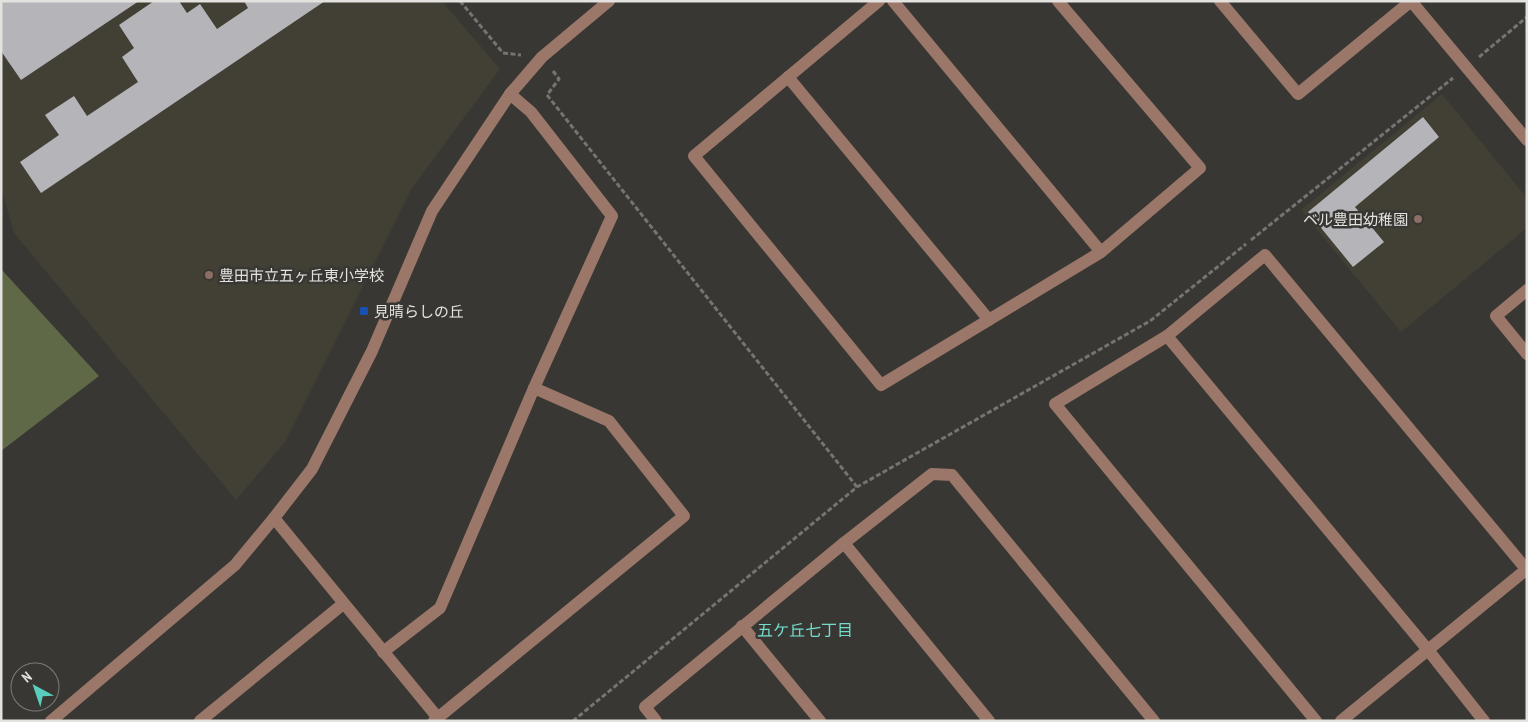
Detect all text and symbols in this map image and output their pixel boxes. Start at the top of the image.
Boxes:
place label: ベル豊田幼稚園 [1303,210,1408,229]
marker: ベル豊田幼稚園 [1412,213,1424,225]
place label: 豊田市立五ヶ丘東小学校 [219,266,384,285]
marker: 豊田市立五ヶ丘東小学校 [203,269,215,281]
place label: 見晴らしの丘 [374,302,464,321]
marker: 見晴らしの丘 [358,305,370,317]
district label: 五ケ丘七丁目 [757,620,853,640]
north arrow [10,662,60,712]
text: N [18,668,35,686]

